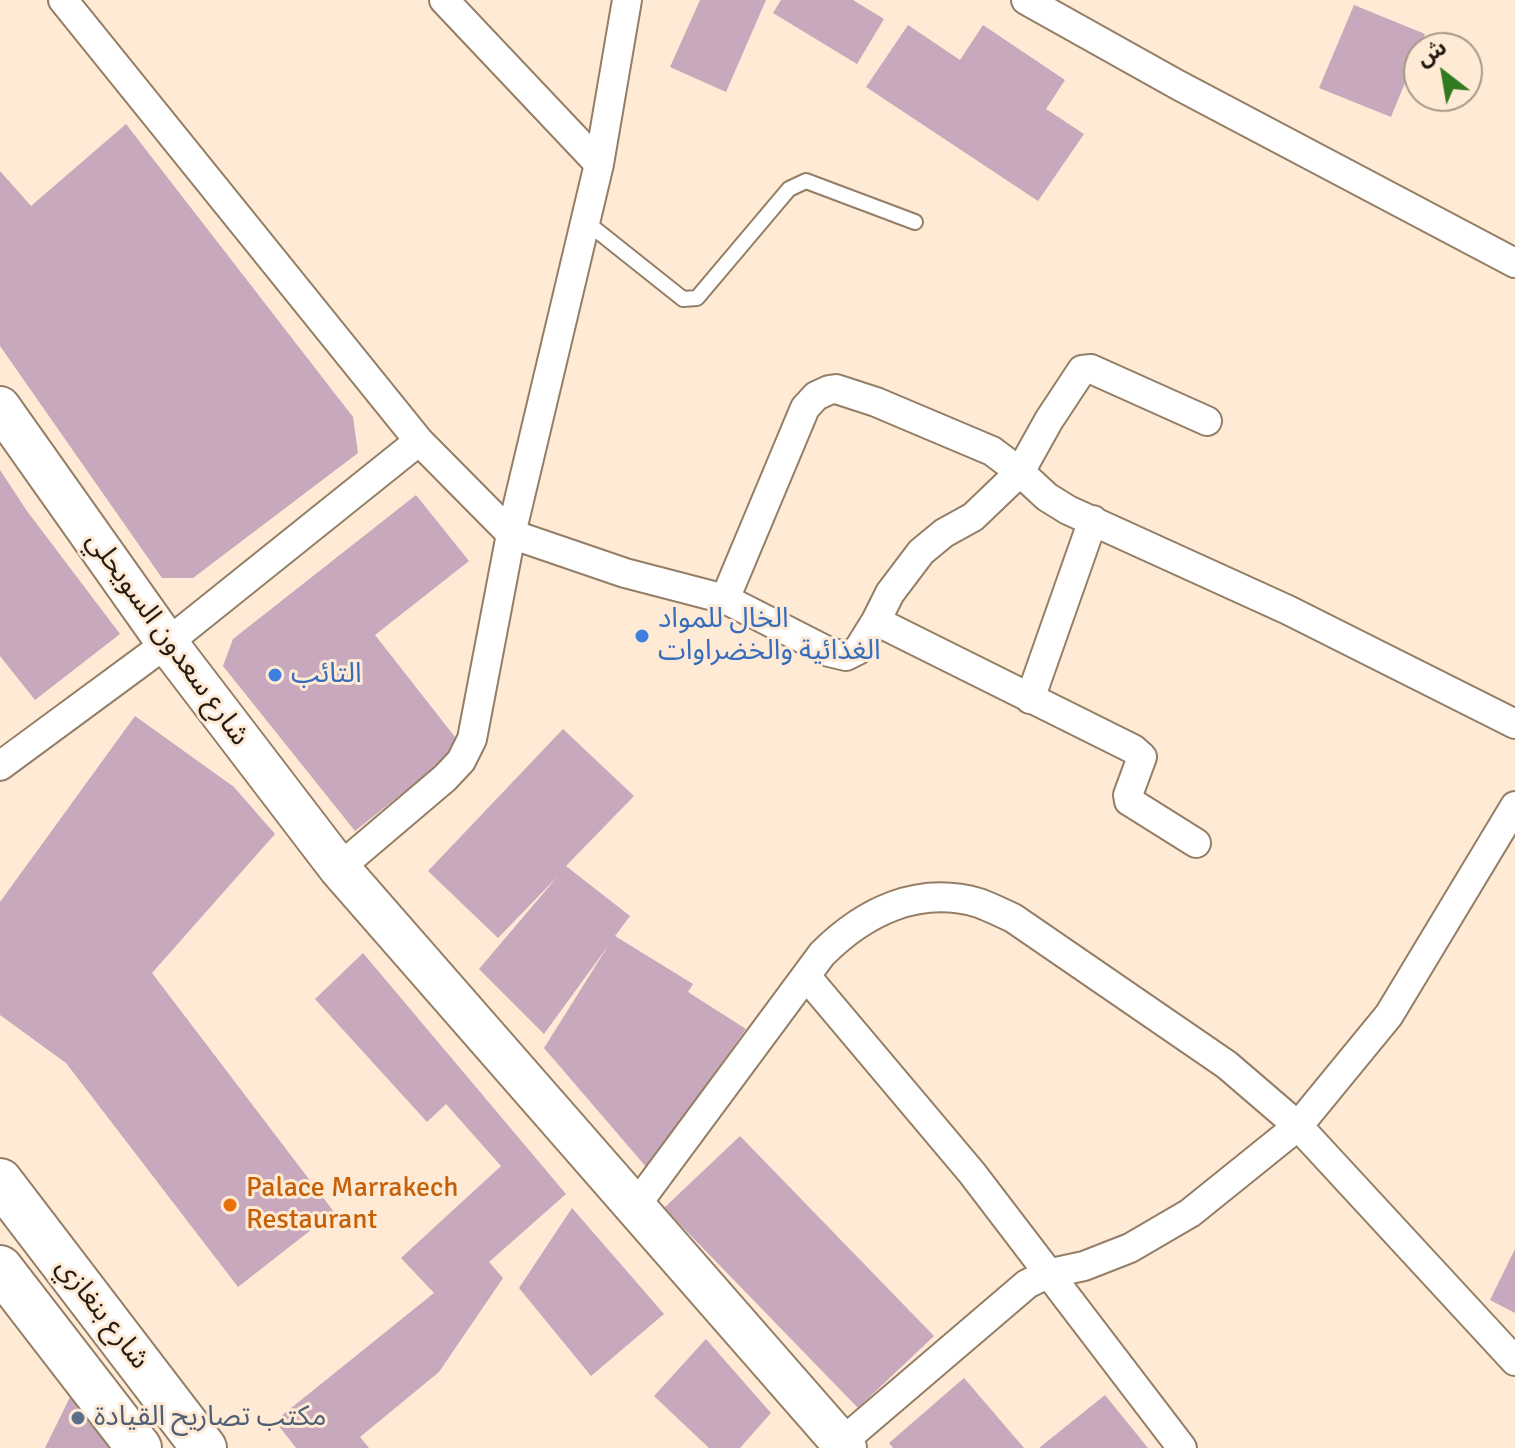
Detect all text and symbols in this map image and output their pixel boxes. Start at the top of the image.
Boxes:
north arrow [1403,32,1483,112]
text: ش [1412,33,1451,72]
street label: شارع سعدون السويحلي [78,525,256,753]
place label: الخال للمواد الغذائية والخضراوات [658,603,881,669]
marker: الخال للمواد الغذائية والخضراوات [633,627,651,645]
place label: التائب [291,658,362,692]
marker: التائب [266,666,284,684]
place label: Palace Marrakech Restaurant [246,1172,458,1238]
marker: Palace Marrakech Restaurant [221,1196,239,1214]
street label: شارع بنغازي [48,1252,156,1376]
place label: مكتب تصاريح القيادة [94,1401,326,1435]
marker: مكتب تصاريح القيادة [69,1409,87,1427]

